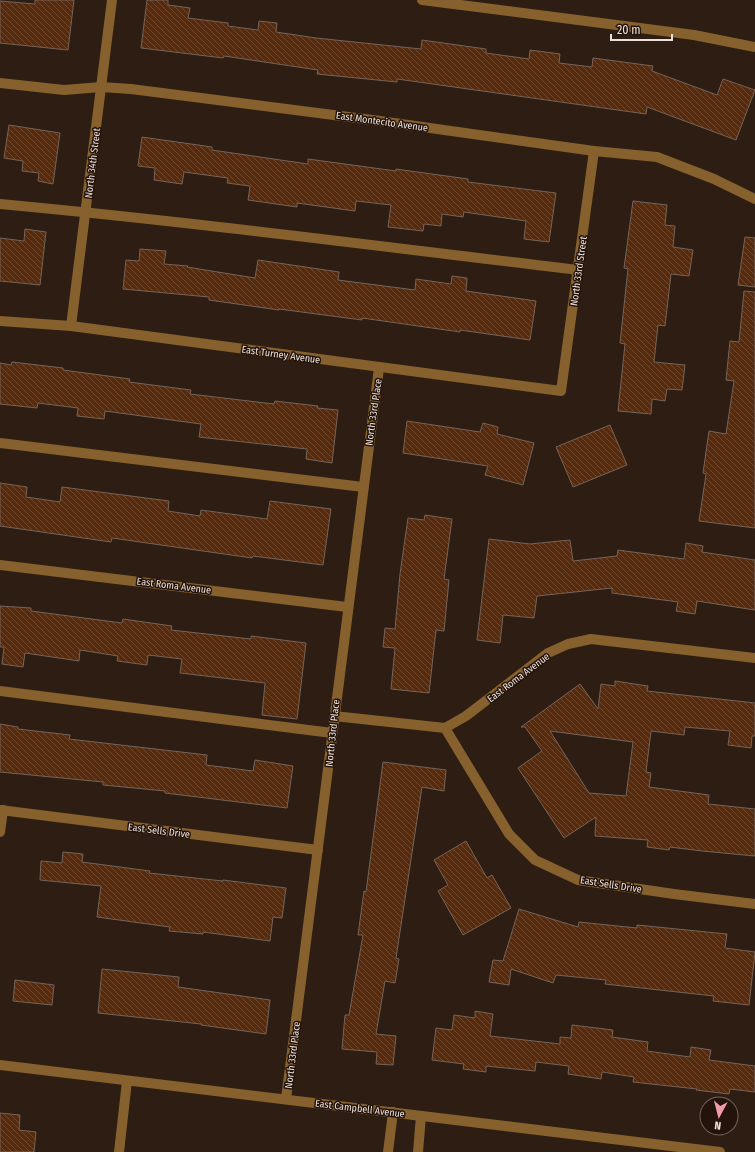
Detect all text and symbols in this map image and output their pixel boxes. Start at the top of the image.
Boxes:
scale bar [611,16,672,42]
text: 20 m [617,23,641,37]
street label: East Montecito Avenue [335,110,429,134]
street label: North 34th Street [83,127,103,199]
street label: North 33rd Street [568,235,590,307]
street label: East Turney Avenue [241,344,321,366]
street label: North 33rd Place [363,378,385,446]
street label: East Roma Avenue [136,575,212,597]
street label: East Roma Avenue [485,650,552,705]
street label: North 33rd Place [324,699,342,767]
street label: East Sells Drive [127,821,191,841]
street label: East Sells Drive [579,874,643,896]
street label: North 33rd Place [283,1021,303,1089]
north arrow [699,1096,739,1136]
street label: East Campbell Avenue [314,1098,405,1120]
text: N [714,1119,722,1132]

